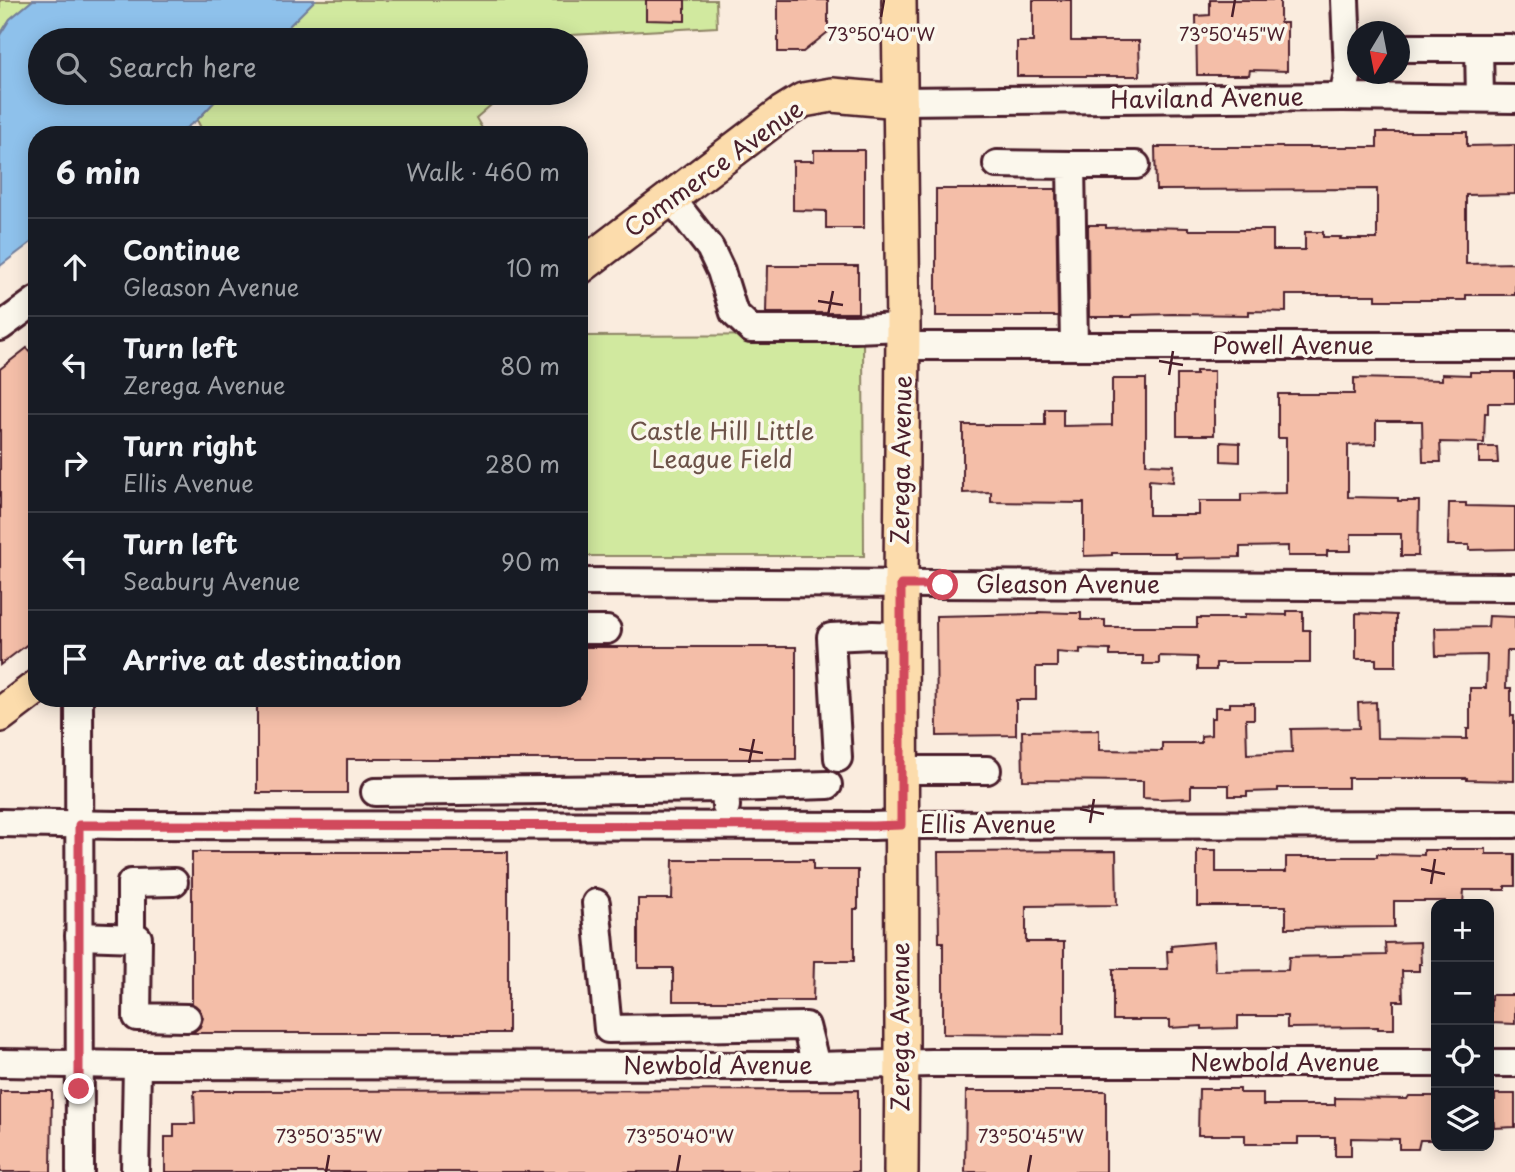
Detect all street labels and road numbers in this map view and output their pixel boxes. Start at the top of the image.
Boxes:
street label: Haviland Avenue [1110,77,1304,117]
street label: Commerce Avenue [616,90,810,245]
street label: Powell Avenue [1212,326,1374,362]
street label: Zerega Avenue [881,375,919,545]
street label: Gleason Avenue [976,565,1160,601]
street label: Ellis Avenue [920,805,1056,841]
street label: Zerega Avenue [881,942,917,1112]
street label: Newbold Avenue [1190,1043,1380,1079]
street label: Newbold Avenue [623,1046,813,1082]

